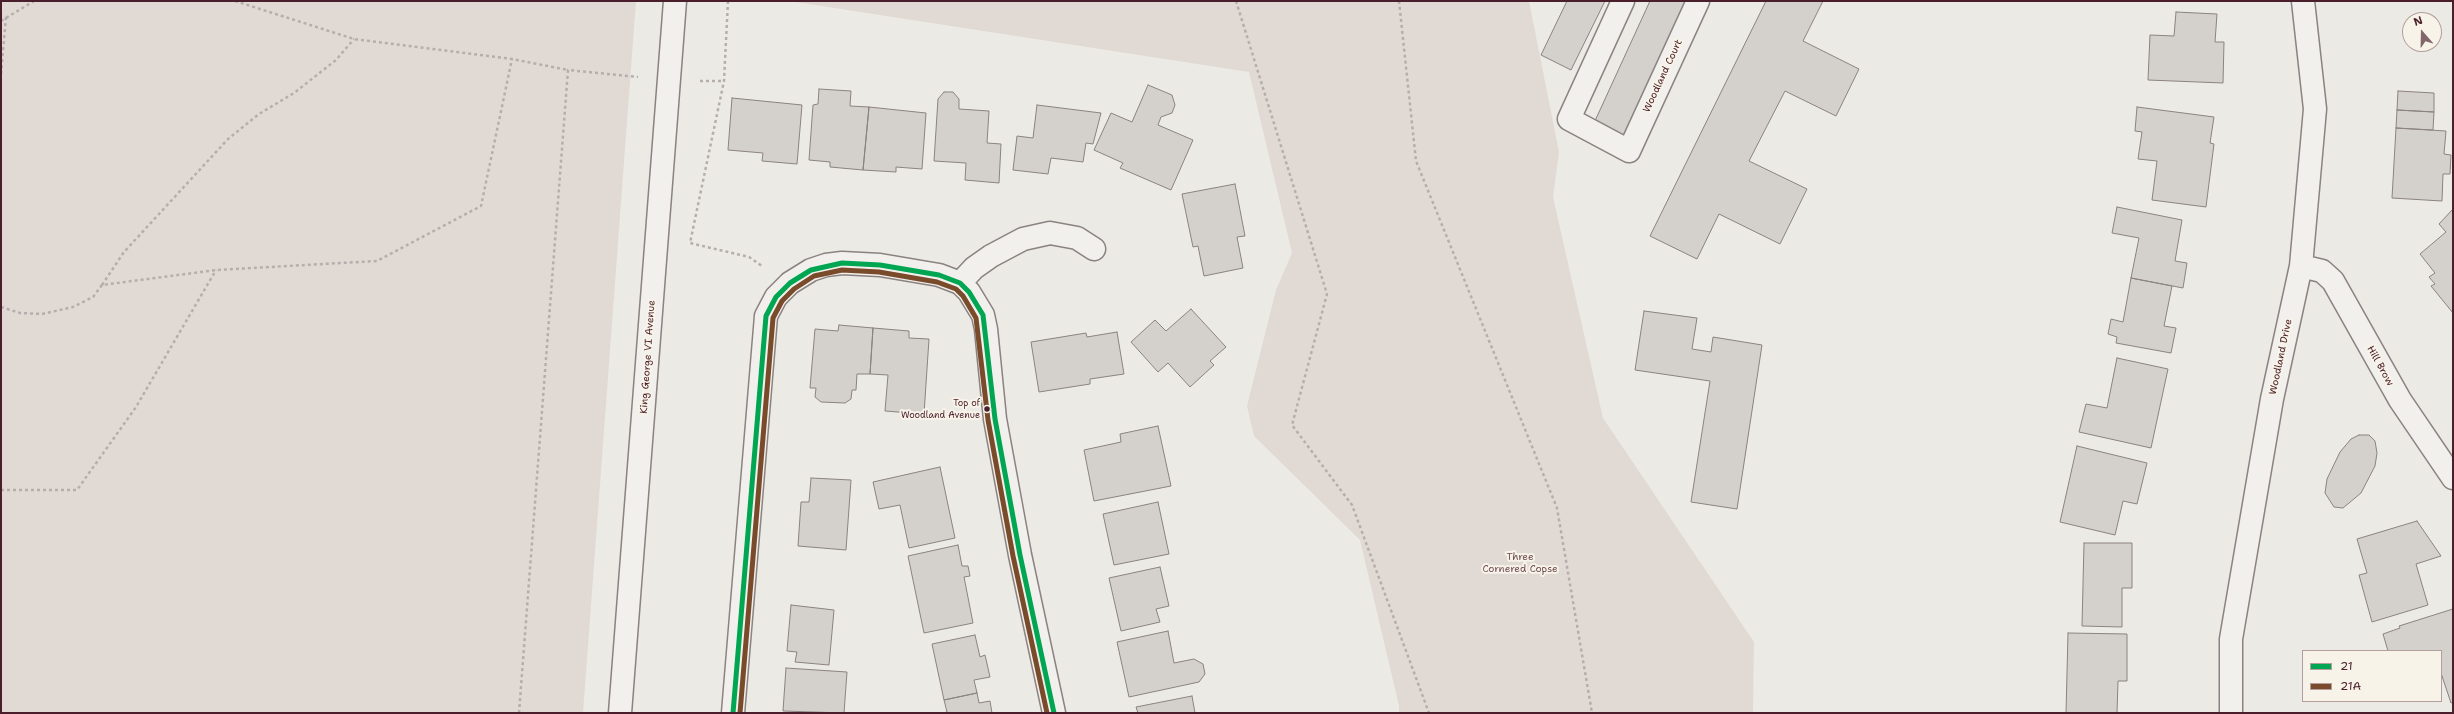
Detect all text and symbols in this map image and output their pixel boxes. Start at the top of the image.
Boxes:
north arrow [2402,12,2442,52]
text: N [2411,13,2425,30]
street label: Woodland Court [1641,38,1685,114]
street label: King George VI Avenue [638,300,658,414]
street label: Woodland Drive [2267,318,2295,396]
street label: Hill Brow [2364,344,2396,388]
place label: Top of Woodland Avenue [901,399,980,420]
marker: Top of Woodland Avenue [982,404,992,414]
park label: Three Cornered Copse [1482,551,1558,574]
legend [2302,650,2442,702]
text: 21 [2340,658,2353,674]
text: 21A [2340,678,2361,694]

